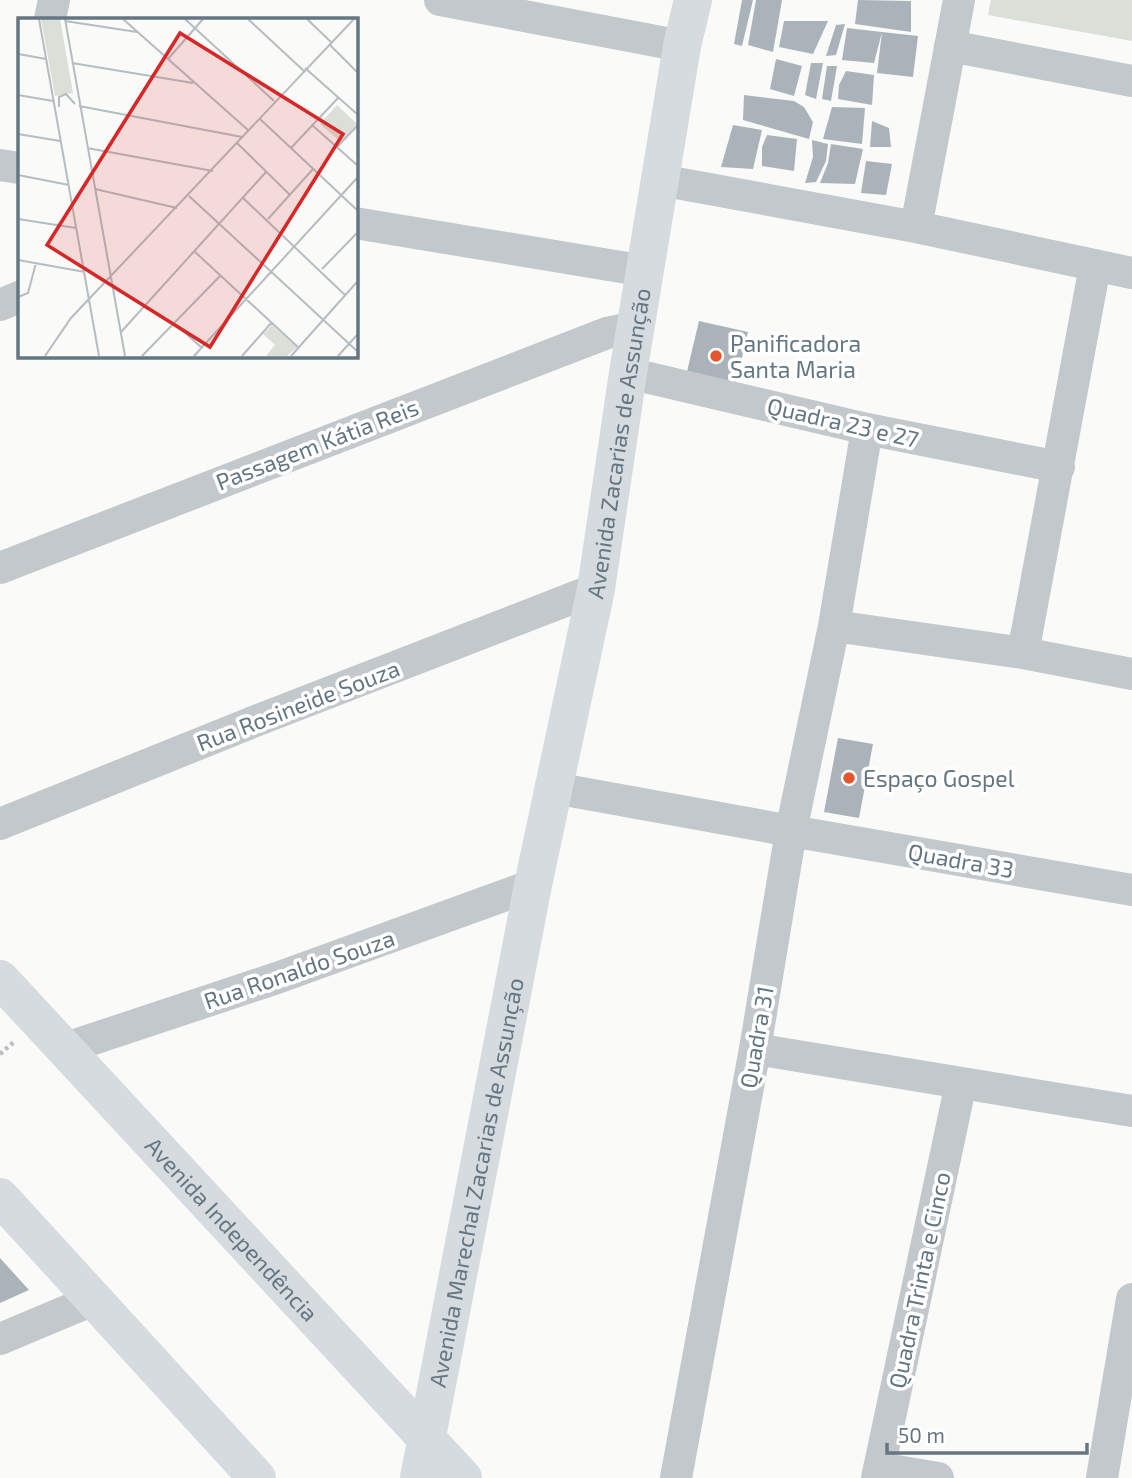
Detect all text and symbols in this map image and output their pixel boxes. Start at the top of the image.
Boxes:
inset map [18,18,357,357]
street label: Avenida Zacarias de Assunção [580,286,656,601]
place label: Panificadora Santa Maria [730,329,861,383]
marker: Panificadora Santa Maria [708,348,724,364]
street label: Quadra 23 e 27 [765,391,922,453]
street label: Passagem Kátia Reis [212,392,422,496]
street label: Rua Rosineide Souza [193,653,403,757]
place label: Espaço Gospel [863,764,1015,793]
marker: Espaço Gospel [841,770,857,786]
street label: Quadra 33 [906,837,1016,883]
street label: Rua Ronaldo Souza [200,923,398,1015]
street label: Avenida Marechal Zacarias de Assunção [423,975,529,1390]
street label: Quadra 31 [733,984,779,1090]
street label: Avenida Independência [140,1131,324,1327]
street label: Quadra Trinta e Cinco [882,1169,956,1391]
scale bar [887,1412,1086,1456]
text: 50 m [898,1422,945,1447]

